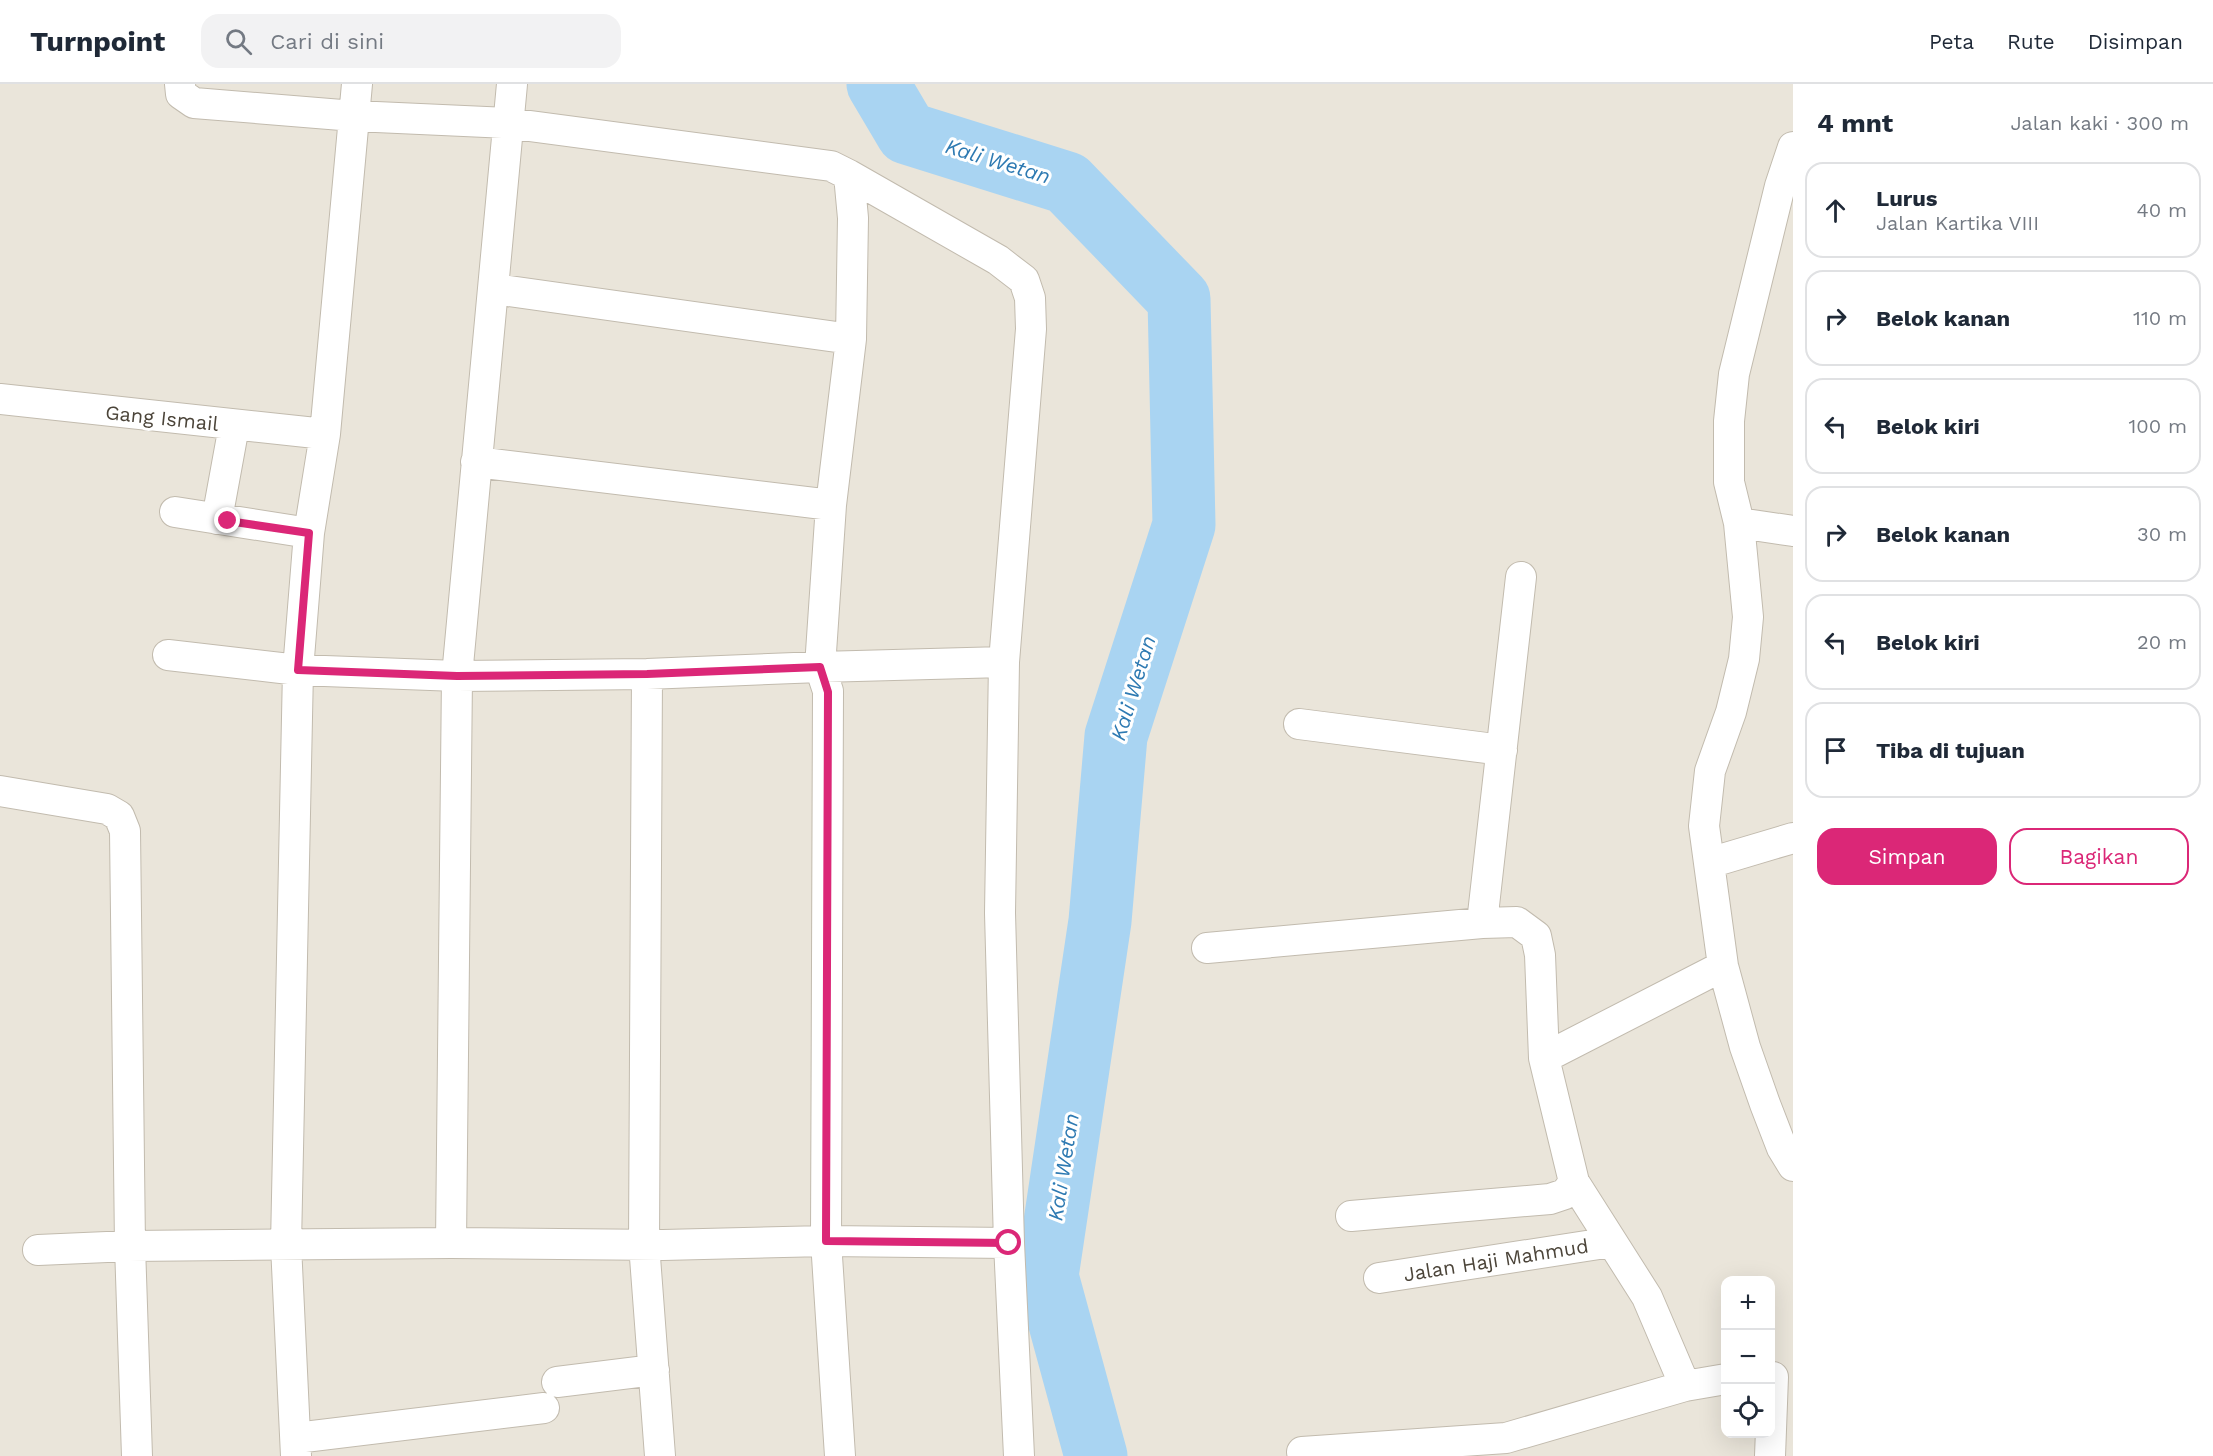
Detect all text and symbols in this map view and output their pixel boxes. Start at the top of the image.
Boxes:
search box [201,14,621,68]
text: Turnpoint [30,25,165,58]
icon: search [222,25,255,58]
text: Cari di sini [270,29,384,54]
text: Peta [1929,29,1974,54]
text: Rute [2007,29,2055,54]
text: Disimpan [2088,29,2183,54]
text: 4 mnt [1817,108,1893,138]
text: Jalan kaki · 300 m [2010,111,2189,135]
water label: Kali Wetan [943,133,1053,189]
text: Lurus [1876,186,1938,211]
icon: ahead [1819,194,1852,227]
text: 40 m [2136,198,2187,222]
text: Jalan Kartika VIII [1876,211,2039,235]
icon: right [1819,302,1852,335]
text: Belok kanan [1876,306,2010,331]
text: 110 m [2133,306,2187,330]
street label: Gang Ismail [104,400,220,436]
icon: left [1819,410,1852,443]
text: Belok kiri [1876,414,1980,439]
text: 100 m [2128,414,2187,438]
route end [214,507,240,533]
icon: right [1819,518,1852,551]
text: Belok kanan [1876,522,2010,547]
text: 30 m [2137,522,2187,546]
icon: left [1819,626,1852,659]
text: Belok kiri [1876,630,1980,655]
text: 20 m [2137,630,2187,654]
water label: Kali Wetan [1105,633,1161,743]
icon: arrive [1819,734,1852,767]
text: Tiba di tujuan [1876,738,2025,763]
button: Simpan [1817,828,1997,885]
button: Bagikan [2009,828,2189,885]
water label: Kali Wetan [1042,1112,1084,1222]
route start [995,1229,1021,1255]
street label: Jalan Haji Mahmud [1402,1234,1590,1286]
map controls [1721,1276,1775,1438]
button: + [1721,1276,1775,1330]
button: − [1721,1330,1775,1384]
button: locate [1721,1384,1775,1438]

